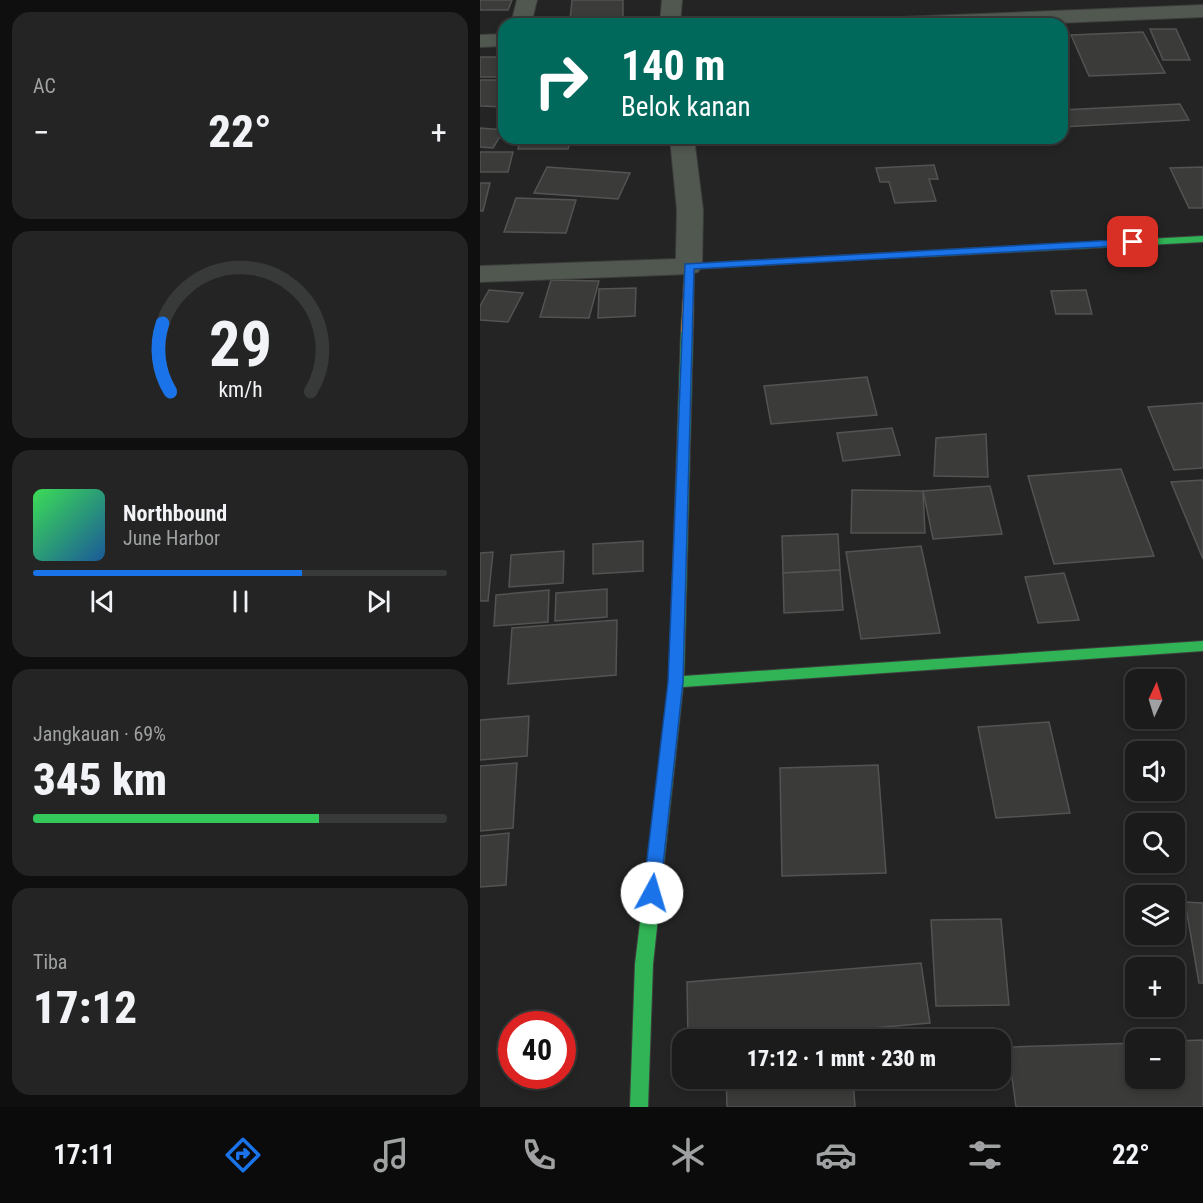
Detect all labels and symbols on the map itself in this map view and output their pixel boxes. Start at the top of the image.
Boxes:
pin [1107,216,1158,267]
north arrow [1125,669,1185,729]
position arrow [620,861,684,925]
speed limit sign: 40 [498,1011,576,1089]

